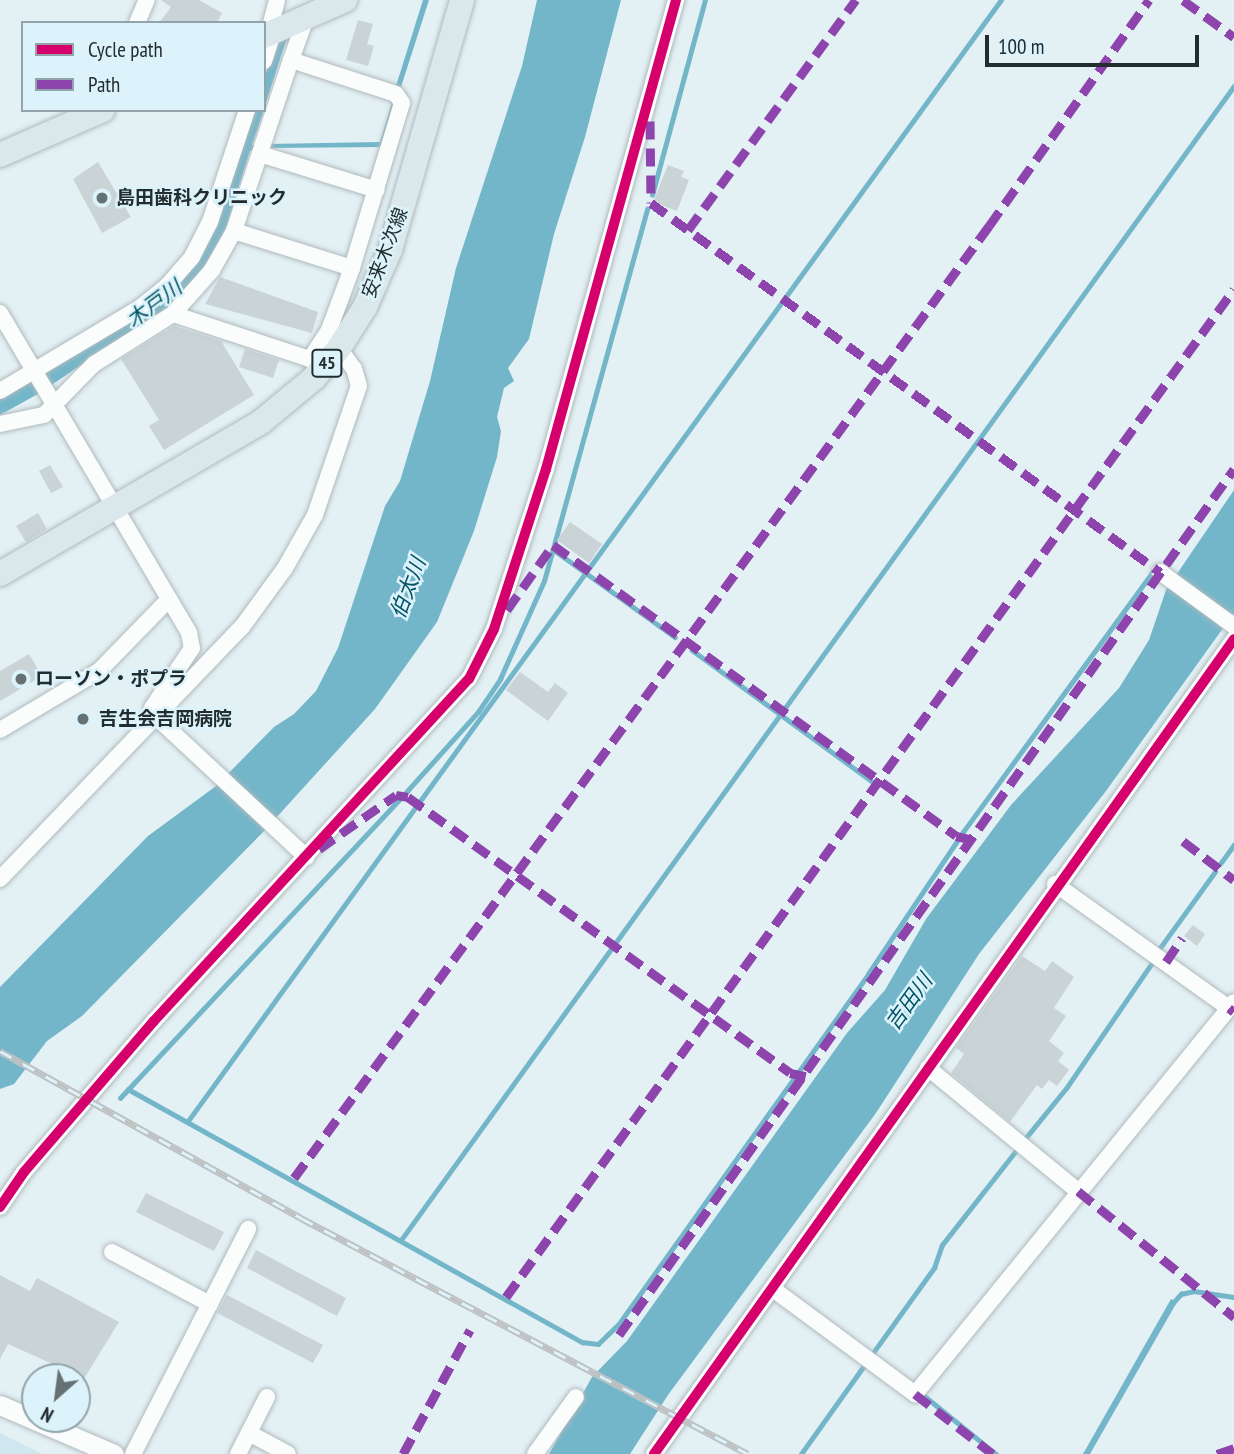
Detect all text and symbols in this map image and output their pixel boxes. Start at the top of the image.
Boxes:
legend [21,21,266,112]
scale bar [989,21,1202,65]
text: 100 m [998,33,1044,60]
text: Cycle path [88,36,163,63]
text: Path [88,71,120,98]
place label: 島田歯科クリニック [116,187,287,209]
marker: 島田歯科クリニック [94,190,110,206]
street label: 安来木次線 [357,205,413,301]
water label: 木戸川 [121,275,187,333]
road number: 45 [311,348,343,377]
water label: 伯太川 [385,554,431,622]
place label: ローソン・ポプラ [35,668,187,690]
marker: ローソン・ポプラ [13,671,29,687]
place label: 吉生会吉岡病院 [99,708,232,730]
marker: 吉生会吉岡病院 [73,709,93,729]
water label: 吉田川 [880,969,938,1035]
north arrow [21,1363,91,1433]
text: N [37,1402,57,1428]

